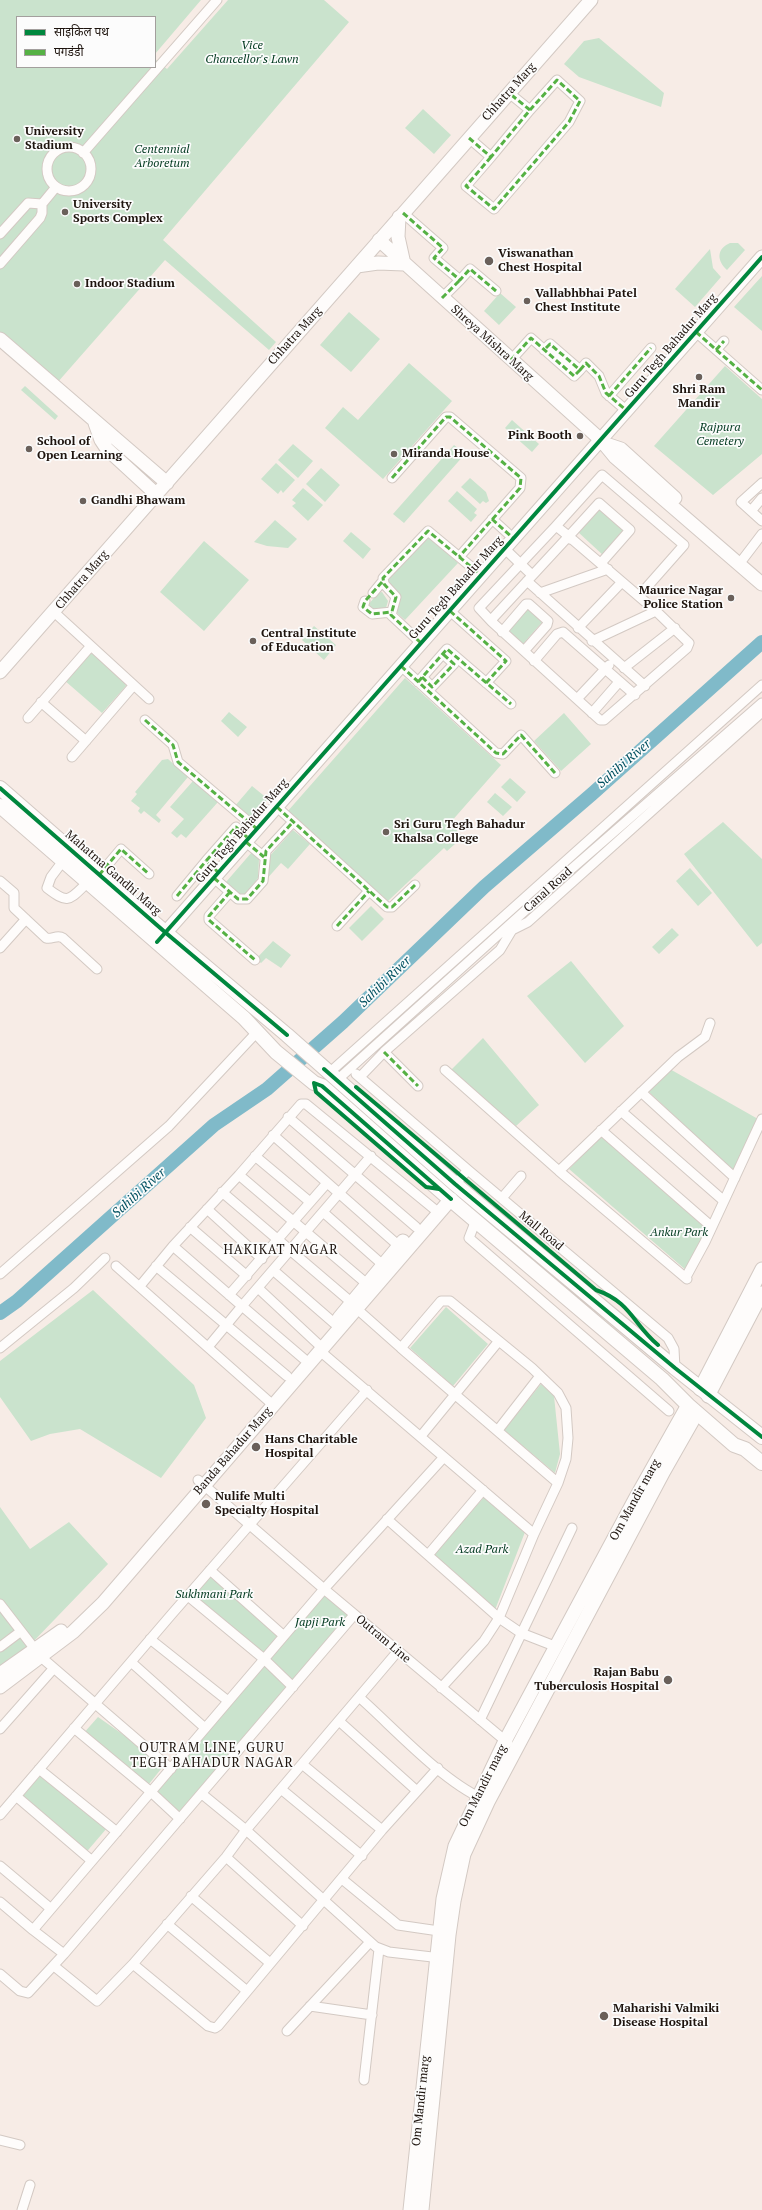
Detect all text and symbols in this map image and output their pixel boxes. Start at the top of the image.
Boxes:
legend [16,16,156,68]
text: साइकिल पथ [54,24,109,39]
park label: Vice Chancellor's Lawn [205,39,299,67]
text: पगडंडी [54,44,84,59]
street label: Chhatra Marg [479,60,539,124]
place label: University Stadium [25,125,84,153]
marker: University Stadium [12,134,22,144]
park label: Centennial Arboretum [134,143,190,171]
place label: University Sports Complex [73,198,163,226]
marker: University Sports Complex [60,207,70,217]
place label: Viswanathan Chest Hospital [498,247,582,275]
marker: Viswanathan Chest Hospital [483,255,495,267]
place label: Indoor Stadium [85,277,175,291]
marker: Indoor Stadium [72,279,82,289]
place label: Vallabhbhai Patel Chest Institute [535,287,637,315]
street label: Guru Tegh Bahadur Marg [622,291,720,401]
marker: Vallabhbhai Patel Chest Institute [522,296,532,306]
street label: Shreya Mishra Marg [448,302,536,384]
street label: Chhatra Marg [265,304,325,368]
marker: Shri Ram Mandir [694,372,704,382]
place label: Shri Ram Mandir [673,383,725,411]
park label: Rajpura Cemetery [696,421,744,449]
place label: Pink Booth [508,429,572,443]
marker: Pink Booth [575,431,585,441]
place label: School of Open Learning [37,435,122,463]
marker: School of Open Learning [24,444,34,454]
place label: Miranda House [402,447,490,461]
marker: Miranda House [389,449,399,459]
place label: Gandhi Bhawam [91,494,185,508]
marker: Gandhi Bhawam [78,496,88,506]
street label: Guru Tegh Bahadur Marg [406,534,506,642]
street label: Chhatra Marg [53,548,111,612]
place label: Maurice Nagar Police Station [639,584,723,612]
marker: Maurice Nagar Police Station [726,593,736,603]
place label: Central Institute of Education [261,627,356,655]
marker: Central Institute of Education [248,636,258,646]
water label: Sahibi River [594,736,654,792]
street label: Guru Tegh Bahadur Marg [193,776,291,886]
place label: Sri Guru Tegh Bahadur Khalsa College [394,818,525,846]
street label: Mahatma Gandhi Marg [62,827,164,919]
marker: Sri Guru Tegh Bahadur Khalsa College [381,827,391,837]
street label: Canal Road [521,864,575,916]
water label: Sahibi River [356,953,414,1011]
water label: Sahibi River [109,1165,169,1221]
street label: Mall Road [516,1208,566,1254]
park label: Ankur Park [650,1226,708,1240]
district label: HAKIKAT NAGAR [223,1242,339,1258]
street label: Banda Bahadur Marg [191,1404,275,1498]
place label: Hans Charitable Hospital [265,1433,358,1461]
marker: Hans Charitable Hospital [250,1441,262,1453]
street label: Om Mandir marg [607,1457,663,1543]
place label: Nulife Multi Specialty Hospital [215,1490,319,1518]
marker: Nulife Multi Specialty Hospital [200,1498,212,1510]
park label: Azad Park [456,1543,508,1557]
park label: Sukhmani Park [175,1588,253,1602]
street label: Outram Line [353,1612,413,1666]
park label: Japji Park [295,1616,345,1630]
place label: Rajan Babu Tuberculosis Hospital [534,1666,659,1694]
marker: Rajan Babu Tuberculosis Hospital [662,1674,674,1686]
district label: OUTRAM LINE, GURU TEGH BAHADUR NAGAR [130,1740,294,1771]
street label: Om Mandir marg [456,1742,510,1830]
place label: Maharishi Valmiki Disease Hospital [613,2002,719,2030]
marker: Maharishi Valmiki Disease Hospital [598,2010,610,2022]
street label: Om Mandir marg [409,2055,433,2147]

